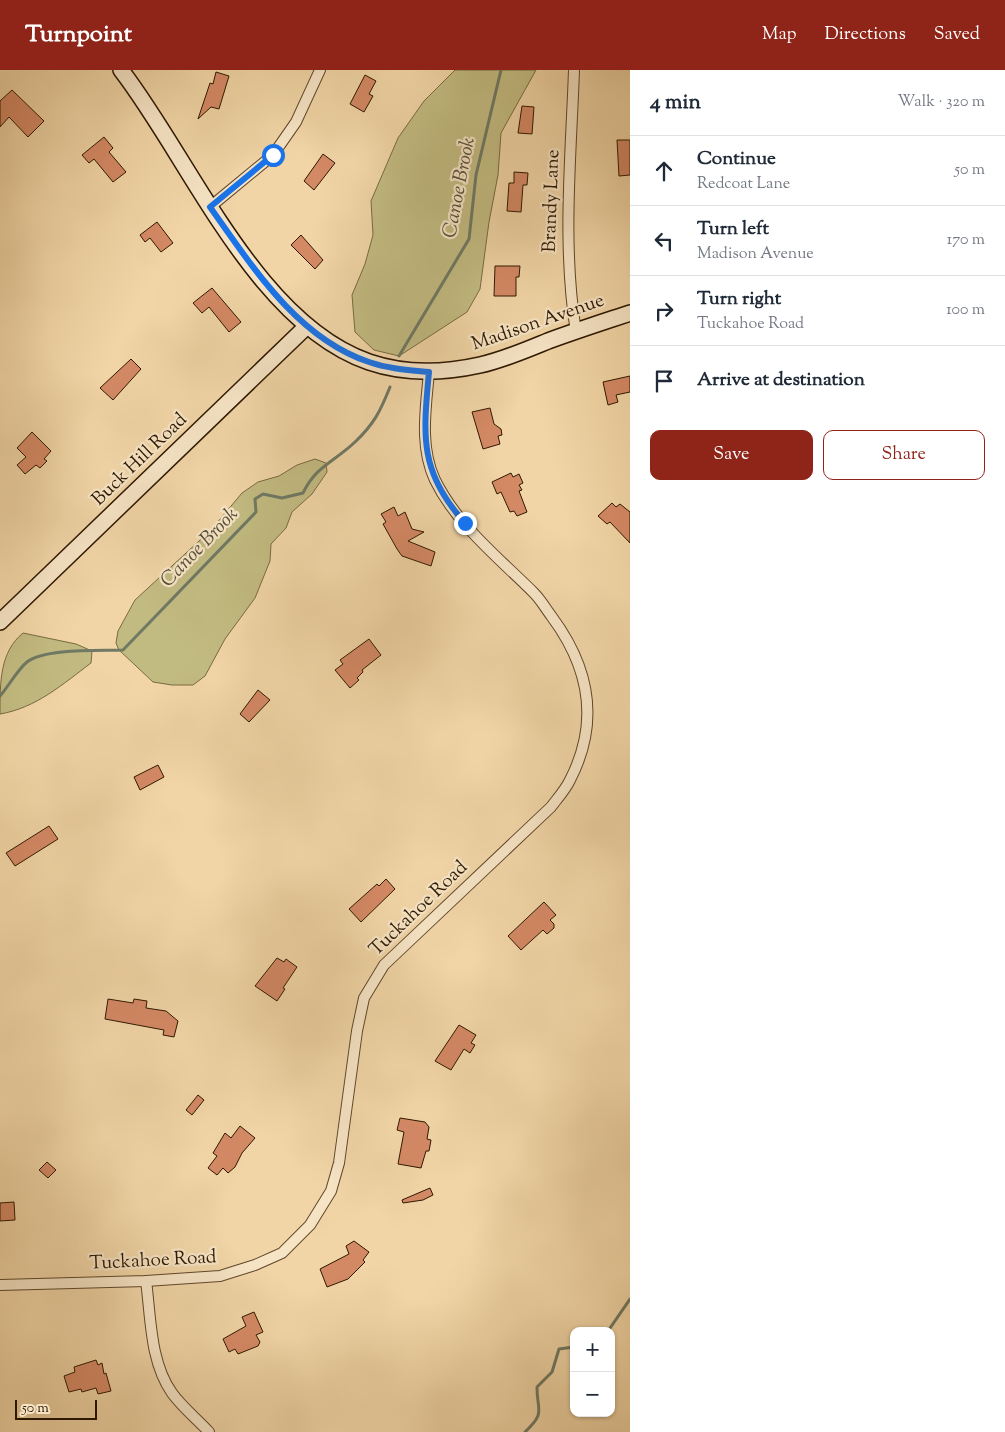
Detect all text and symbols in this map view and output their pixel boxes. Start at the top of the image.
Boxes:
text: Turnpoint [25,18,132,52]
text: Map [762,22,797,48]
text: Directions [825,22,906,48]
text: Saved [934,22,980,48]
text: 4 min [650,88,701,118]
text: Walk · 320 m [898,91,985,114]
water label: Canoe Brook [436,135,484,241]
route start [262,144,285,167]
text: Continue [697,146,776,173]
street label: Brandy Lane [537,149,567,253]
icon: ahead [650,157,678,185]
text: 50 m [954,159,985,182]
text: Redcoat Lane [697,173,790,196]
text: Turn left [697,216,769,243]
icon: left [650,227,678,255]
text: 170 m [947,229,985,252]
text: Madison Avenue [697,243,814,266]
text: Turn right [697,286,781,313]
street label: Madison Avenue [468,288,608,358]
icon: right [650,297,678,325]
text: 100 m [946,299,985,322]
text: Tuckahoe Road [697,313,804,336]
icon: arrive [650,367,678,395]
text: Arrive at destination [697,367,865,394]
street label: Buck Hill Road [86,407,194,513]
button: Save [650,430,813,480]
button: Share [823,430,985,480]
water label: Canoe Brook [154,501,246,595]
route end [454,512,477,535]
street label: Tuckahoe Road [364,855,474,963]
street label: Tuckahoe Road [89,1244,217,1278]
map controls [570,1327,615,1417]
button: + [570,1327,615,1372]
button: − [570,1372,615,1417]
scale bar [15,1397,98,1420]
text: 50 m [22,1399,49,1419]

